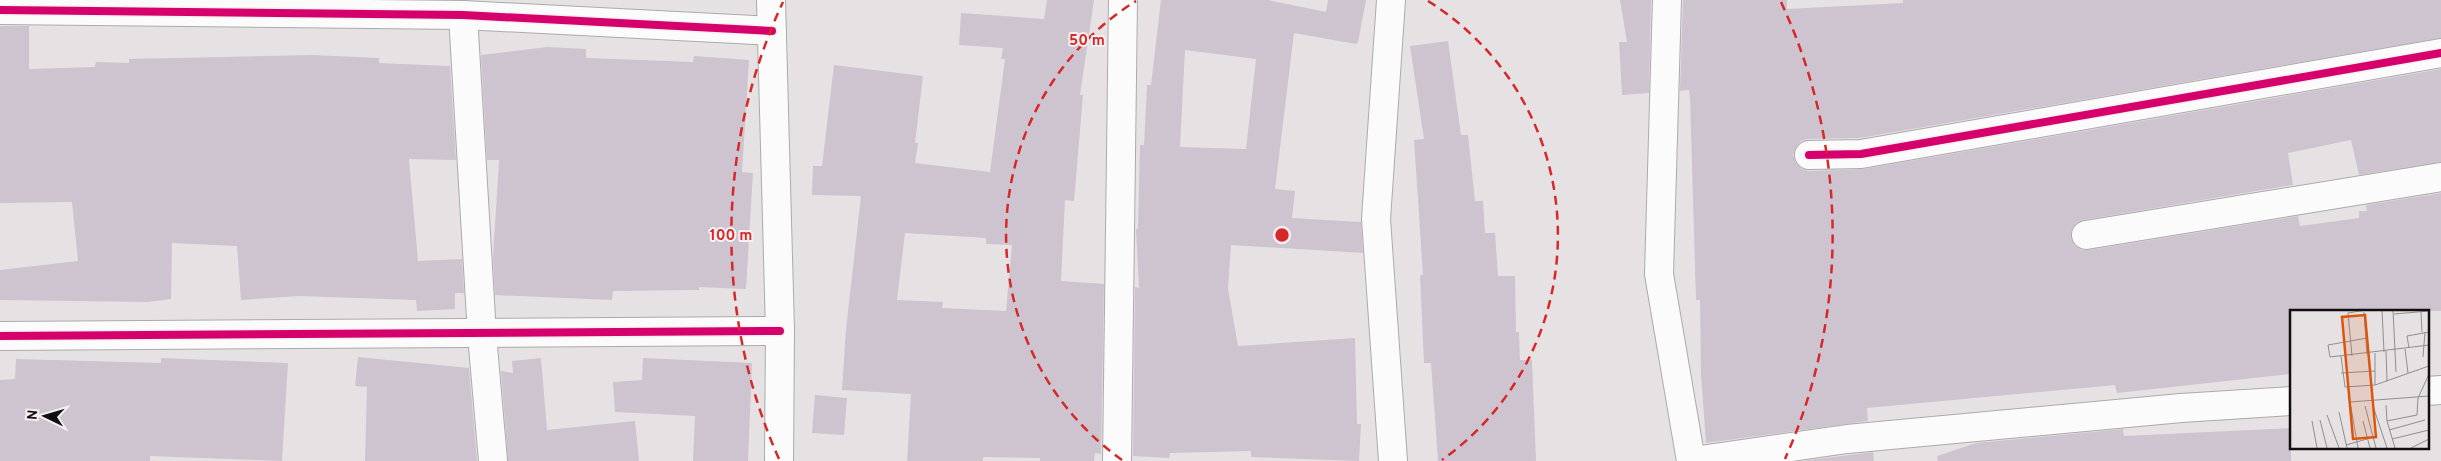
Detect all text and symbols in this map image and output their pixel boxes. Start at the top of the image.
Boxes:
text: 50 m [1069,32,1105,51]
centre of rings [1273,226,1291,244]
text: 100 m [710,227,752,246]
inset map [2290,310,2428,448]
north arrow [20,391,70,441]
text: N [25,409,42,421]

